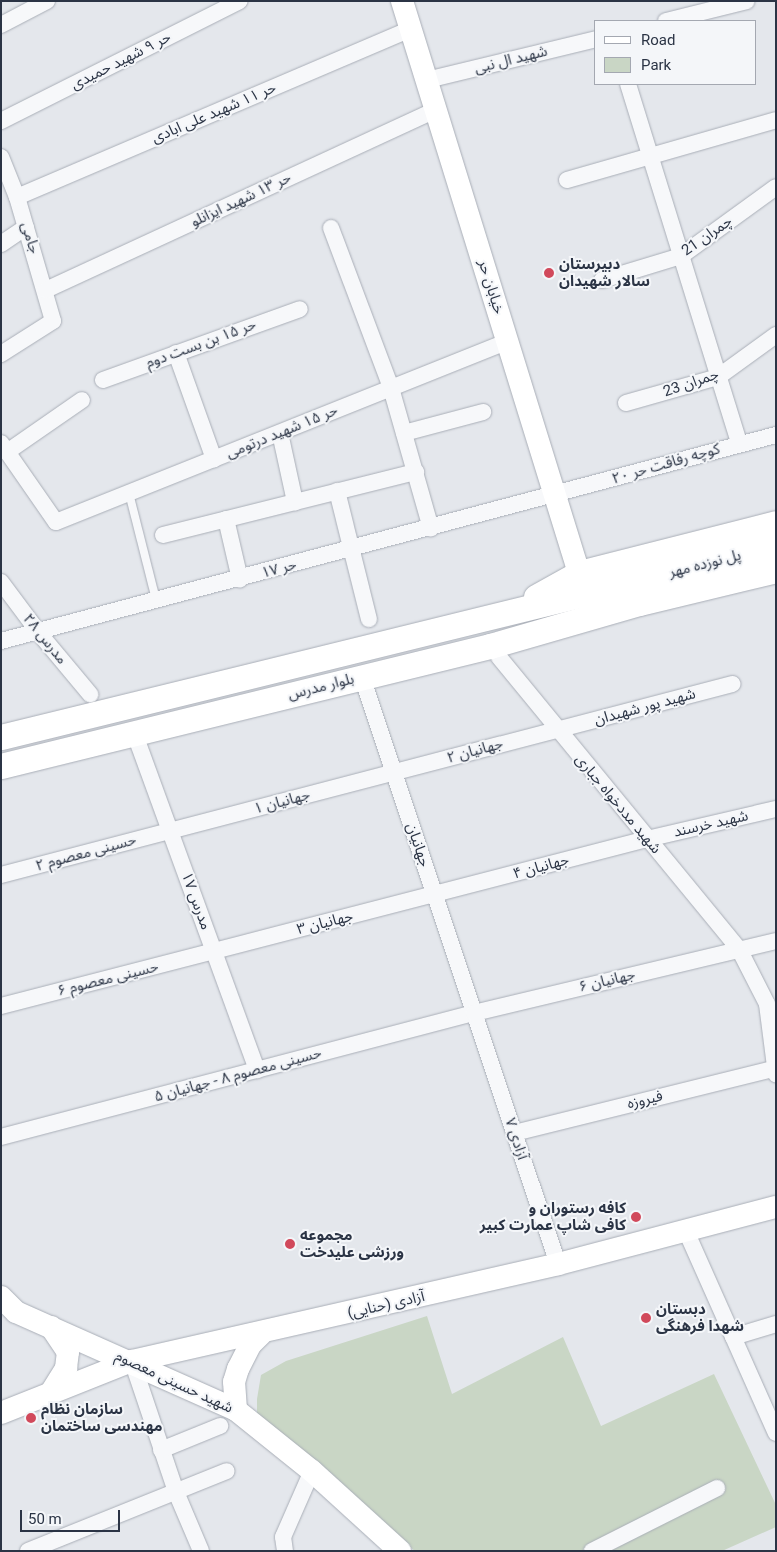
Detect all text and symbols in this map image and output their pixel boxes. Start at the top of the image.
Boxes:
legend [594,20,757,85]
street label: حر ۹ شهید حمیدی [68,28,174,94]
text: Road [641,31,675,49]
street label: شهید ال نبی [473,42,549,78]
text: Park [641,56,671,74]
street label: حر ۱۱ شهید علی ابادی [149,79,279,147]
street label: حر ۱۳ شهید ایزانلو [188,169,294,231]
street label: چمران 21 [678,212,736,260]
street label: جامی [17,220,43,256]
place label: دبیرستان سالار شهیدان [559,255,650,290]
street label: خیابان حر [474,258,508,316]
marker: دبیرستان سالار شهیدان [543,267,555,279]
street label: حر ۱۵ بن بست دوم [143,316,259,372]
street label: چمران 23 [661,365,721,401]
street label: حر ۱۵ شهید درتومی [224,401,340,463]
street label: کوچه رفاقت حر ۲۰ [610,440,722,488]
street label: پل نوزده مهر [667,546,743,582]
street label: حر ۱۷ [259,556,299,582]
street label: مدرس ۲۸ [19,610,71,668]
street label: بلوار مدرس [286,670,356,704]
street label: شهید پور شهیدان [592,685,698,729]
street label: جهانیان ۲ [445,735,505,767]
street label: شهید مددخواه جباری [571,751,665,857]
street label: جهانیان ۱ [252,786,312,818]
street label: شهید خرسند [672,807,750,841]
street label: جهانیان [402,821,434,869]
street label: حسینی معصوم ۲ [34,831,138,875]
street label: جهانیان ۴ [511,851,571,883]
street label: مدرس ۱۷ [177,870,215,932]
street label: جهانیان ۳ [295,907,355,939]
street label: حسینی معصوم ۶ [56,958,160,1000]
street label: جهانیان ۶ [577,966,637,996]
street label: حسینی معصوم ۸ - جهانیان ۵ [152,1044,324,1106]
street label: فیروزه [625,1087,665,1113]
street label: آزادی ۷ [501,1116,531,1162]
place label: کافه رستوران و کافی شاپ عمارت کبیر [480,1199,626,1234]
marker: کافه رستوران و کافی شاپ عمارت کبیر [630,1211,642,1223]
place label: مجموعه ورزشی علیدخت [300,1226,404,1261]
marker: مجموعه ورزشی علیدخت [284,1238,296,1250]
street label: آزادی (حنایی) [346,1287,426,1323]
place label: دبستان شهدا فرهنگی [656,1300,744,1335]
marker: دبستان شهدا فرهنگی [640,1312,652,1324]
street label: شهید حسینی معصوم [112,1347,236,1417]
place label: سازمان نظام مهندسی ساختمان [41,1400,162,1435]
marker: سازمان نظام مهندسی ساختمان [25,1412,37,1424]
scale bar [22,1500,122,1532]
text: 50 m [28,1510,62,1528]

